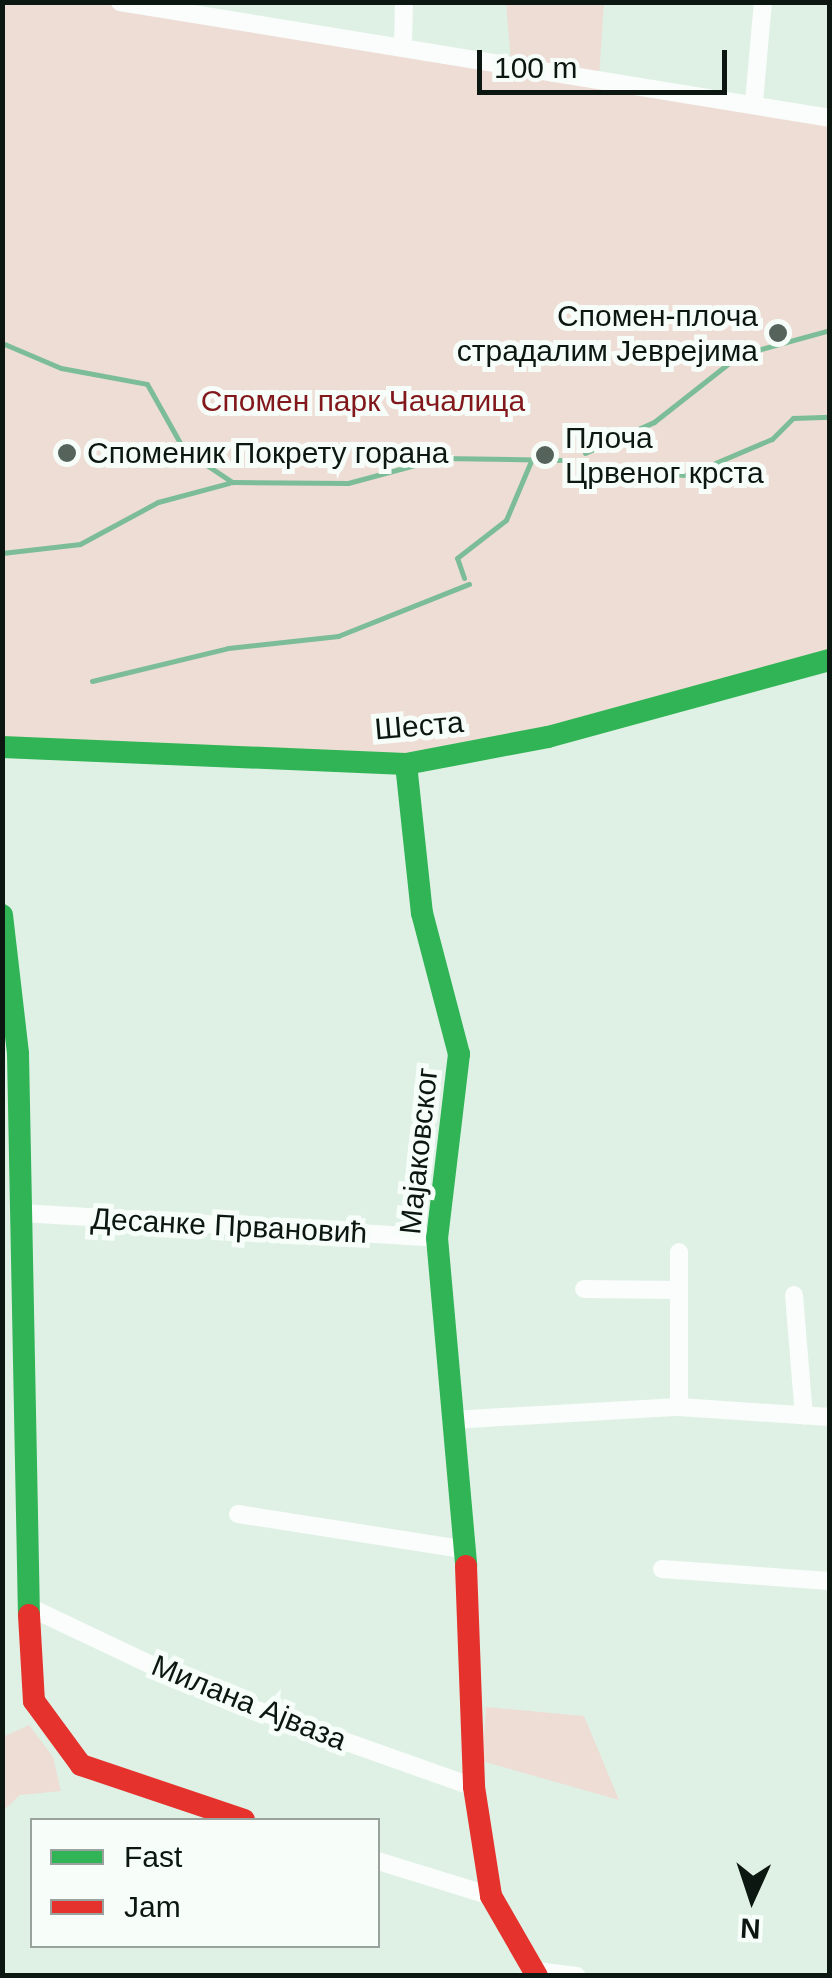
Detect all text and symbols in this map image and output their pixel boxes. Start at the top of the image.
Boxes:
scale bar [482,30,732,92]
text: 100 m [494,51,577,84]
place label: Спомен-плоча страдалим Јеврејима [457,298,758,368]
marker: Спомен-плоча страдалим Јеврејима [767,322,789,344]
park label: Спомен парк Чачалица [201,383,525,419]
place label: Плоча Црвеног крста [565,420,764,490]
place label: Споменик Покрету горана [87,435,448,471]
marker: Споменик Покрету горана [56,442,78,464]
marker: Плоча Црвеног крста [534,444,556,466]
street label: Шеста [373,704,465,748]
street label: Мајаковског [392,1066,446,1236]
street label: Десанке Првановић [90,1201,368,1251]
street label: Милана Ајваза [146,1648,352,1758]
legend [30,1818,380,1948]
text: Fast [124,1840,182,1873]
north arrow [702,1848,802,1948]
text: Jam [124,1890,181,1923]
text: N [739,1912,761,1944]

